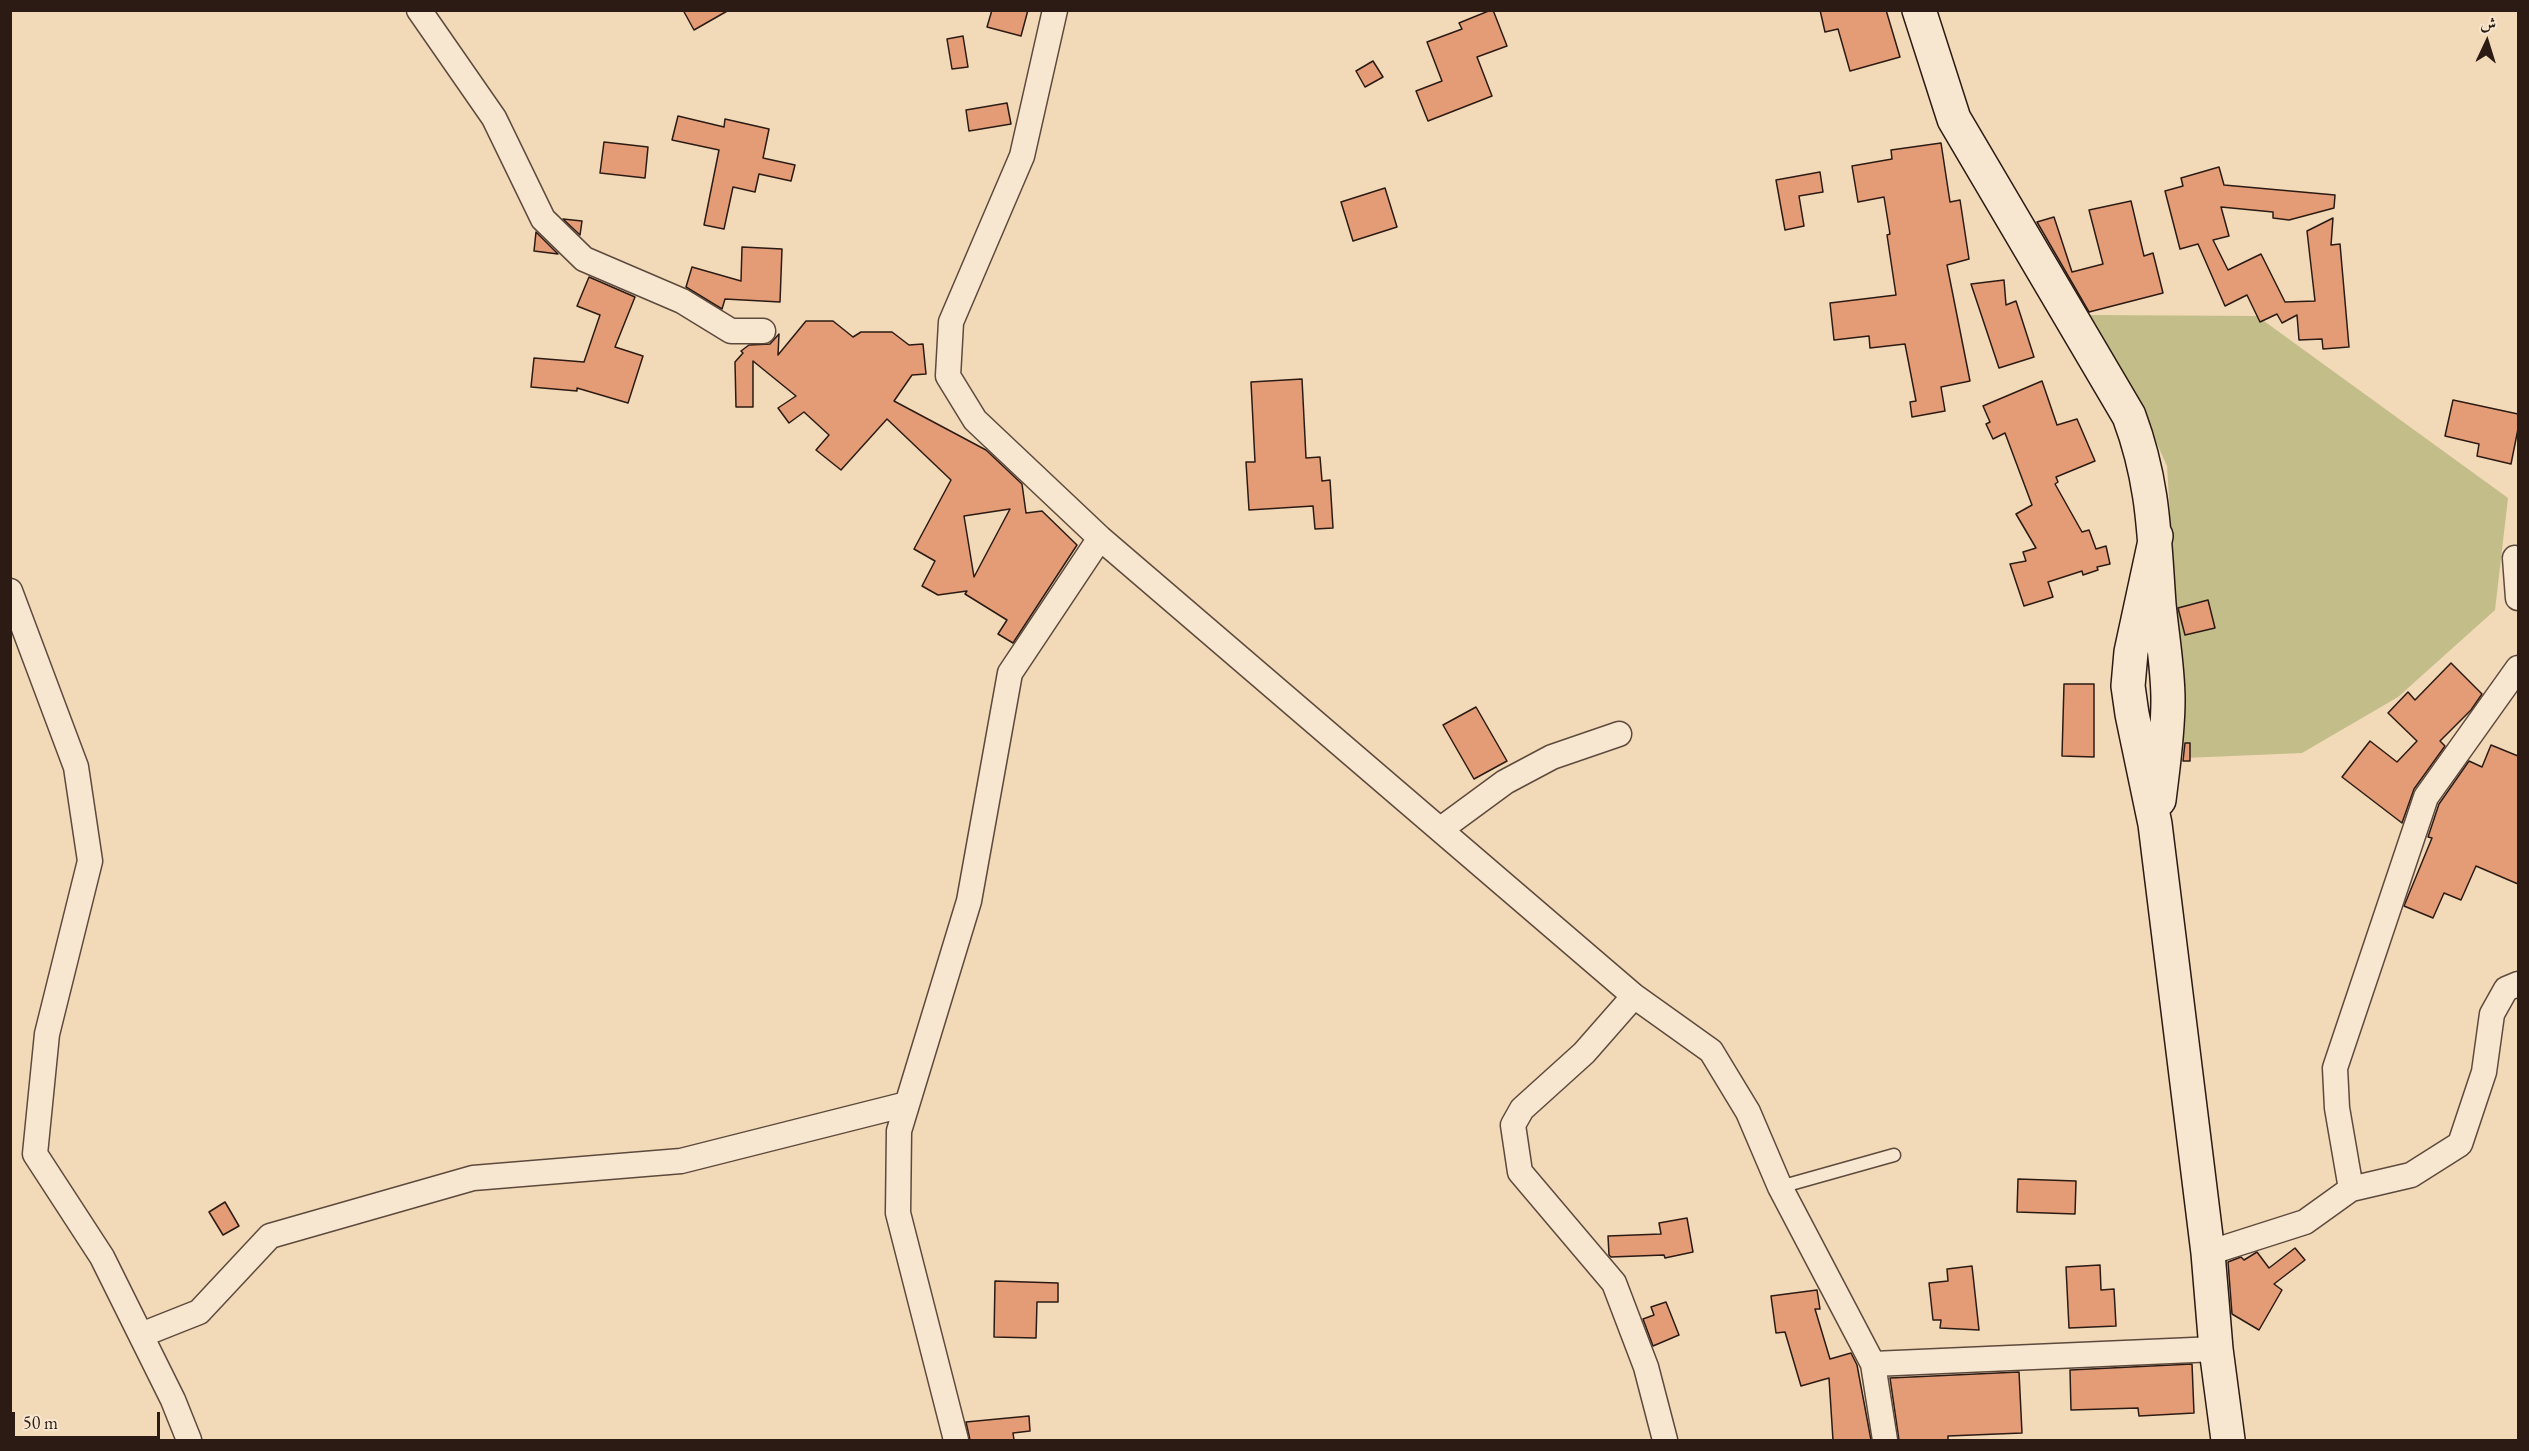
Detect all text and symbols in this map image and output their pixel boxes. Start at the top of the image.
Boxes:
north arrow [2457,12,2517,72]
text: ش [2480,13,2497,35]
scale bar [15,1400,164,1438]
text: 50 m [23,1411,58,1434]

